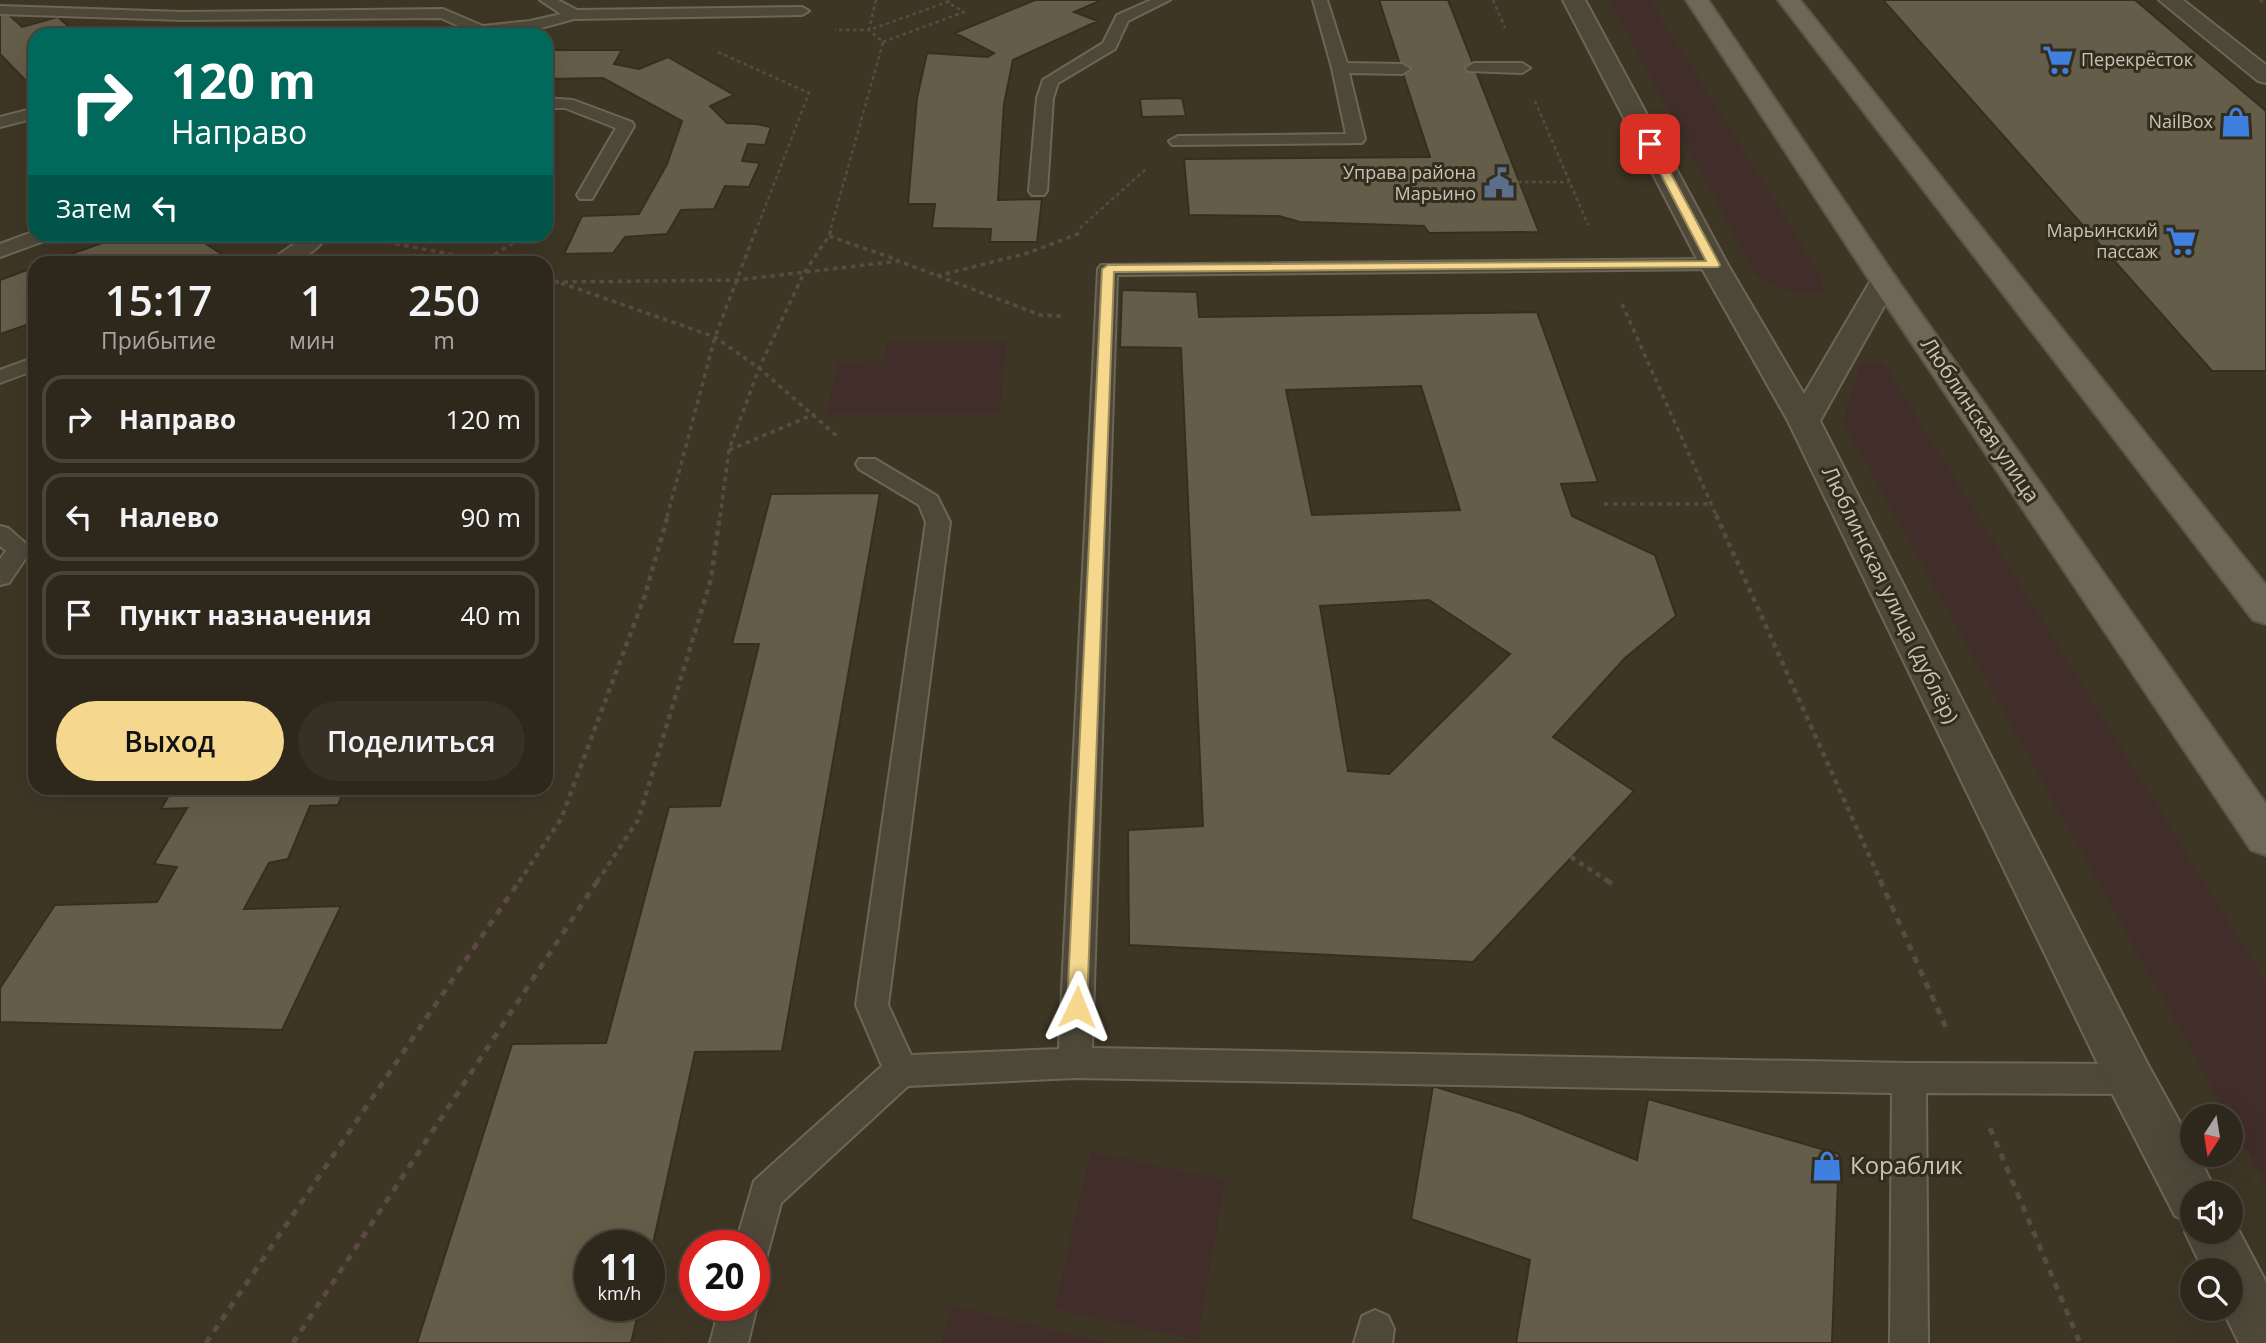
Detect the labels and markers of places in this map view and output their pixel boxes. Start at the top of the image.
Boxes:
supermarket icon: Перекрёсток [2041,43,2075,77]
place label: Перекрёсток [2081,47,2194,71]
shop icon: NailBox [2219,105,2253,139]
place label: NailBox [2148,109,2214,133]
pin [1620,114,1680,174]
place label: Управа района Марьино [1343,160,1476,205]
public building icon: Управа района Марьино [1482,166,1516,200]
place label: Марьинский пассаж [2047,218,2159,263]
supermarket icon: Марьинский пассаж [2164,224,2198,258]
place label: Кораблик [1850,1148,1963,1181]
shop icon: Кораблик [1810,1149,1844,1183]

